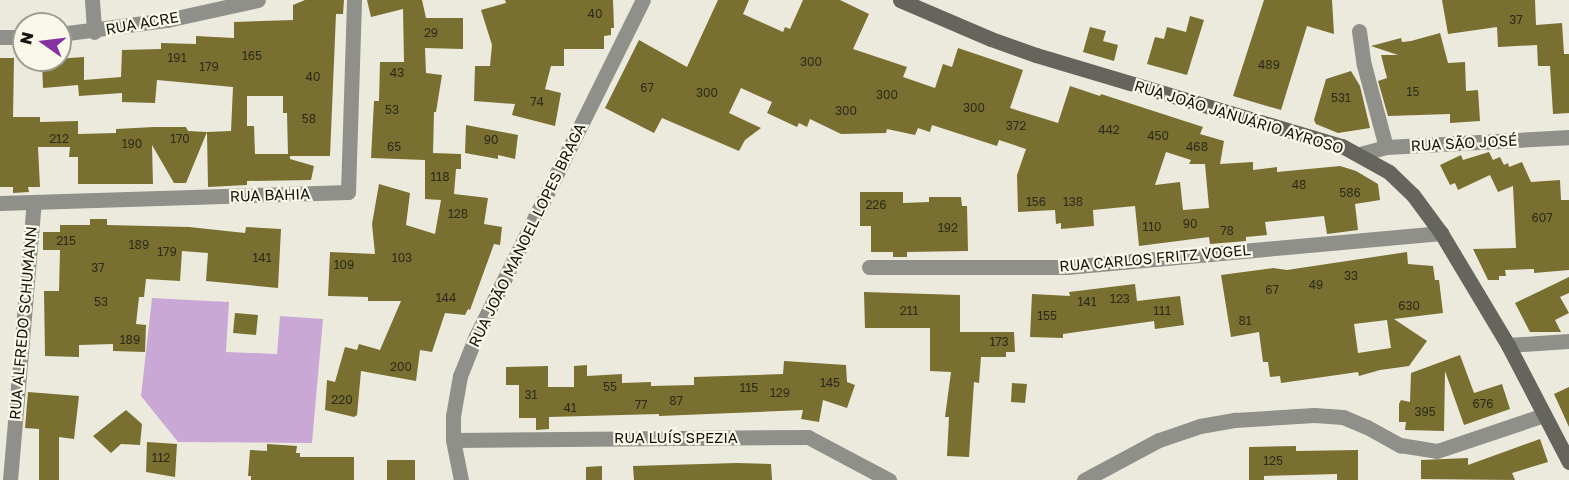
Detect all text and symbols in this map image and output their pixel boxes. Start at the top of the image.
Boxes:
house number: 40 [588,7,602,21]
street label: RUA ACRE [104,8,180,38]
north arrow [12,12,72,72]
house number: 37 [1509,13,1523,27]
house number: 29 [424,26,438,40]
text: N [15,30,38,46]
house number: 165 [242,49,262,63]
house number: 191 [168,51,186,65]
house number: 300 [800,55,822,69]
house number: 489 [1258,58,1280,72]
house number: 179 [199,60,219,74]
house number: 43 [390,66,404,80]
house number: 40 [306,70,320,84]
street label: RUA JOÃO JANUÁRIO AYROSO [1132,77,1346,157]
house number: 67 [640,81,654,95]
house number: 15 [1407,85,1419,99]
house number: 300 [696,86,718,100]
house number: 300 [876,88,898,102]
house number: 531 [1331,91,1351,105]
house number: 74 [530,95,544,109]
house number: 300 [963,101,985,115]
house number: 53 [385,103,399,117]
house number: 300 [835,104,857,118]
house number: 58 [302,112,316,126]
house number: 372 [1006,119,1026,133]
street label: RUA JOÃO MANOEL LOPES BRAGA [465,120,589,350]
house number: 442 [1098,123,1120,137]
house number: 450 [1147,129,1169,143]
street label: RUA SÃO JOSÉ [1410,131,1518,155]
house number: 212 [49,132,69,146]
house number: 170 [170,132,190,146]
house number: 90 [484,133,498,147]
house number: 190 [122,137,142,151]
house number: 65 [387,140,401,154]
house number: 468 [1186,140,1208,154]
house number: 118 [431,170,449,184]
house number: 48 [1292,178,1306,192]
street label: RUA BAHIA [230,185,310,205]
house number: 586 [1339,186,1361,200]
house number: 156 [1026,195,1046,209]
house number: 138 [1063,195,1083,209]
house number: 226 [865,198,887,212]
house number: 128 [448,207,468,221]
house number: 607 [1531,211,1553,225]
house number: 90 [1183,217,1197,231]
house number: 110 [1142,220,1162,234]
house number: 192 [938,221,958,235]
house number: 78 [1220,224,1234,238]
street label: RUA ALFREDO SCHUMANN [6,225,40,421]
house number: 215 [56,234,76,248]
house number: 189 [129,238,149,252]
street label: RUA CARLOS FRITZ VOGEL [1059,241,1251,275]
house number: 179 [157,245,177,259]
house number: 141 [253,251,271,265]
house number: 103 [392,251,412,265]
house number: 109 [334,258,354,272]
house number: 37 [91,261,105,275]
house number: 33 [1344,269,1358,283]
house number: 49 [1309,278,1323,292]
house number: 67 [1265,283,1279,297]
house number: 144 [436,291,456,305]
house number: 123 [1110,292,1130,306]
house number: 53 [94,295,108,309]
house number: 141 [1078,295,1096,309]
house number: 630 [1398,299,1420,313]
house number: 211 [900,304,918,318]
house number: 111 [1153,304,1171,318]
house number: 155 [1037,309,1057,323]
house number: 81 [1238,314,1252,328]
house number: 189 [120,333,140,347]
house number: 173 [989,335,1009,349]
house number: 200 [390,360,412,374]
house number: 145 [820,376,840,390]
house number: 55 [603,380,617,394]
house number: 115 [740,381,758,395]
house number: 129 [770,386,790,400]
house number: 31 [525,388,537,402]
house number: 220 [331,393,353,407]
house number: 87 [669,394,683,408]
house number: 676 [1473,397,1493,411]
house number: 77 [635,398,647,412]
house number: 41 [563,401,577,415]
house number: 395 [1414,405,1436,419]
street label: RUA LUÍS SPEZIA [614,429,738,447]
house number: 112 [152,451,170,465]
house number: 125 [1263,454,1283,468]

